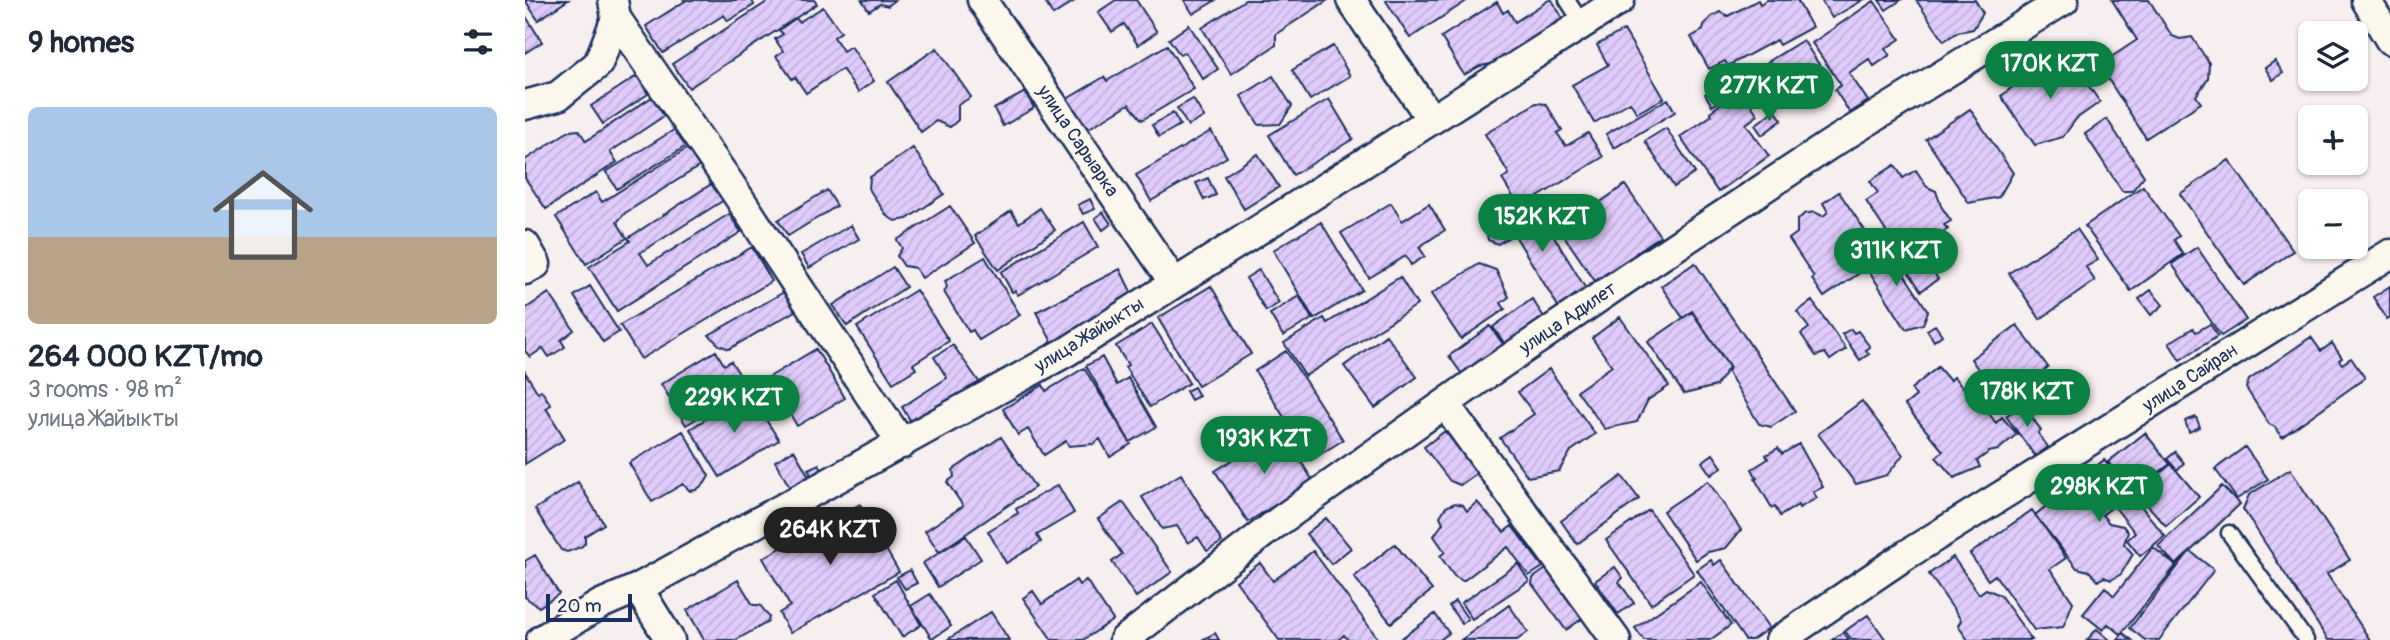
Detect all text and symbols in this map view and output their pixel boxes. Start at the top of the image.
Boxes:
map controls [2298,21,2368,259]
button: layers [2298,21,2368,91]
icon: filters [459,23,497,61]
text: 9 homes [28,24,134,61]
pin: 170K KZT [1978,42,2122,101]
text: 170K KZT [2001,49,2099,78]
pin: 277K KZT [1697,64,1841,123]
text: 277K KZT [1720,71,1818,100]
street label: улица Сарыарка [1031,80,1124,202]
button: + [2298,105,2368,175]
icon: home [200,152,326,278]
button: − [2298,189,2368,259]
pin: 152K KZT [1470,194,1614,254]
text: 152K KZT [1494,202,1590,231]
pin: 311K KZT [1824,229,1968,288]
text: 311K KZT [1850,236,1942,265]
street label: улица Адилет [1514,276,1622,360]
street label: улица Жайыкты [1029,292,1148,379]
text: 264 000 KZT/mo [28,338,263,375]
street label: улица Сайран [2137,338,2242,418]
pin: 178K KZT [1955,370,2099,429]
text: 3 rooms · 98 m² [28,375,182,404]
pin: 229K KZT [662,376,806,435]
text: 178K KZT [1980,377,2074,406]
text: 229K KZT [685,383,783,412]
text: улица Жайыкты [28,404,179,433]
pin: 193K KZT [1192,416,1336,476]
text: 193K KZT [1217,424,1311,453]
pin: 298K KZT [2027,464,2171,524]
text: 298K KZT [2050,472,2148,501]
pin: 264K KZT [758,508,902,567]
text: 264K KZT [780,515,880,544]
scale bar [546,591,632,623]
text: 20 m [557,594,602,618]

